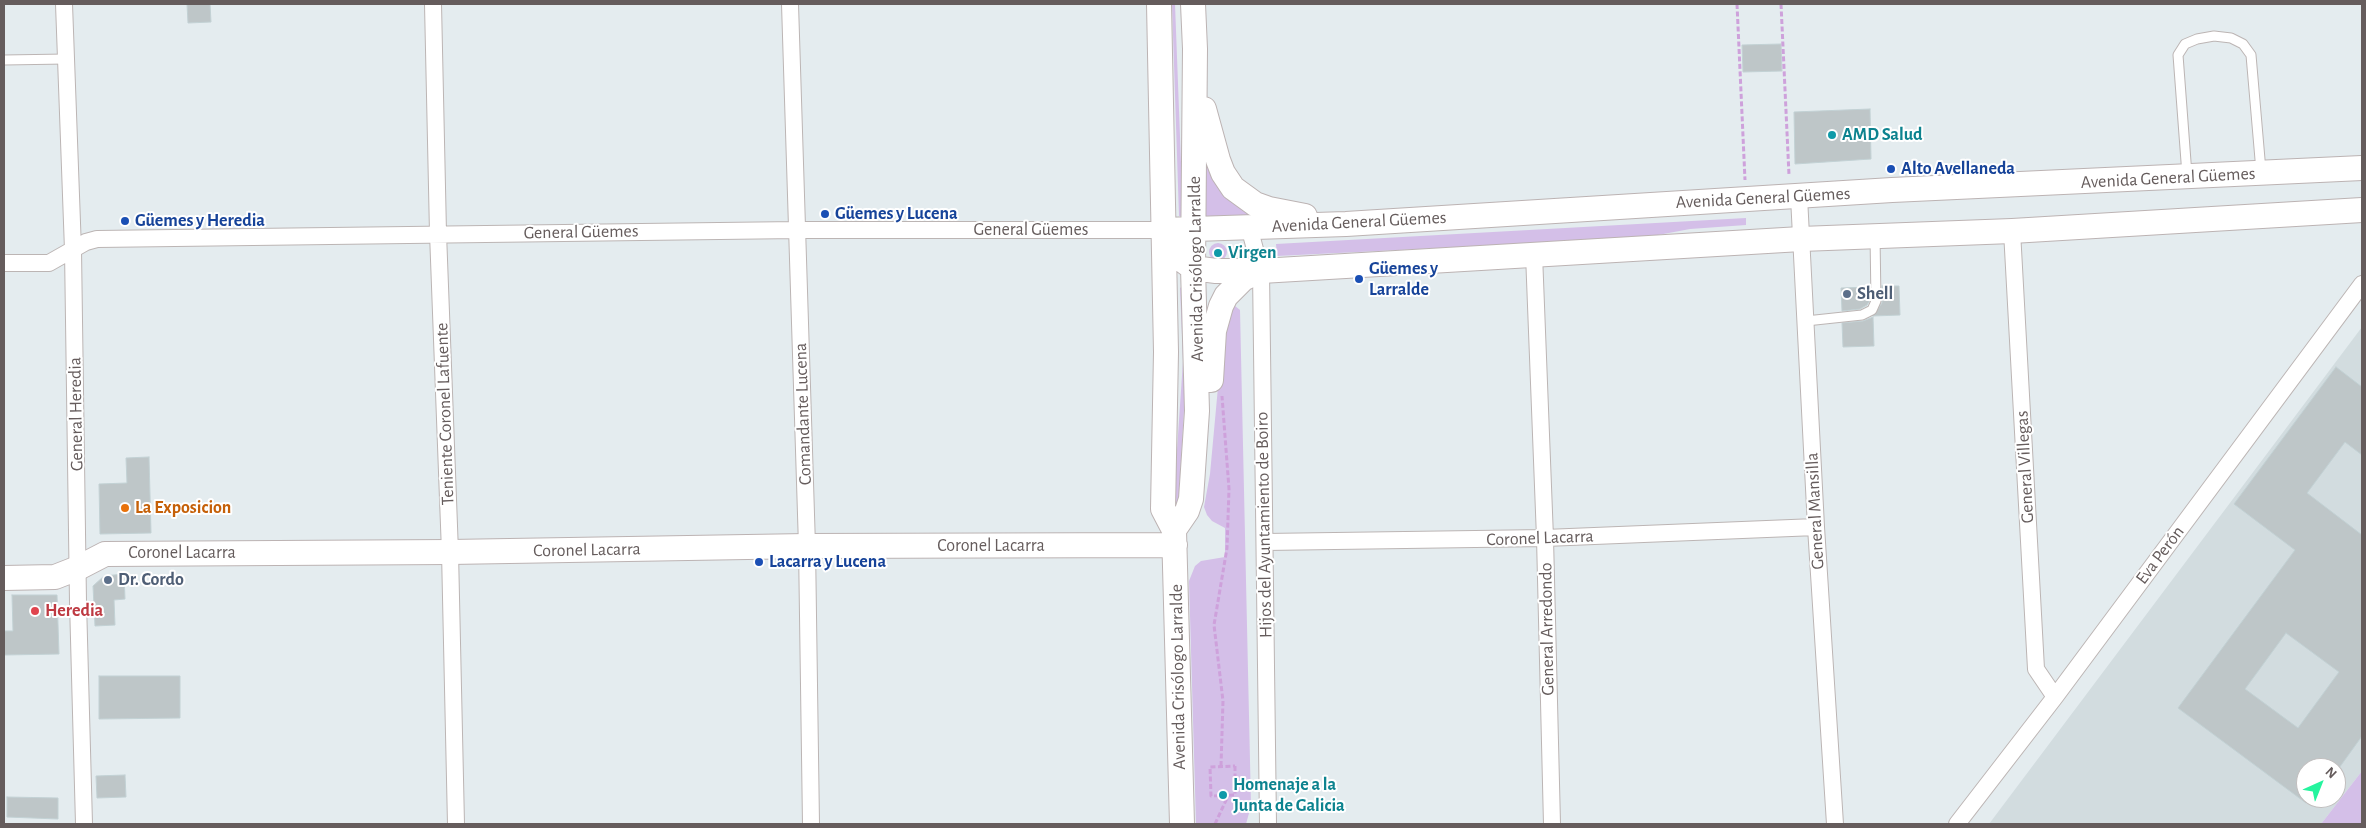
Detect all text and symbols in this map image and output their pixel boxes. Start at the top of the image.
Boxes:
place label: AMD Salud [1842,124,1923,146]
marker: AMD Salud [1826,129,1838,141]
place label: Alto Avellaneda [1901,158,2015,180]
marker: Alto Avellaneda [1885,163,1897,175]
street label: Avenida General Güemes [2080,163,2256,193]
street label: Avenida Crisólogo Larralde [1184,176,1208,362]
street label: Avenida General Güemes [1675,183,1851,213]
place label: Güemes y Lucena [835,203,958,225]
street label: Avenida General Güemes [1271,207,1447,237]
marker: Güemes y Lucena [819,208,831,220]
place label: Güemes y Heredia [135,210,265,232]
marker: Güemes y Heredia [119,215,131,227]
street label: General Güemes [974,219,1088,241]
street label: General Güemes [523,220,639,244]
place label: Virgen [1228,242,1276,264]
marker: Virgen [1212,247,1224,259]
place label: Güemes y Larralde [1369,258,1438,300]
marker: Güemes y Larralde [1353,273,1365,285]
place label: Shell [1857,283,1893,305]
marker: Shell [1841,288,1853,300]
street label: Teniente Coronel Lafuente [431,322,459,506]
street label: Comandante Lucena [790,342,816,486]
street label: General Heredia [64,357,88,471]
street label: General Villegas [2011,410,2039,524]
street label: Hijos del Ayuntamiento de Boiro [1251,412,1277,638]
street label: General Mansilla [1801,452,1829,570]
place label: La Exposicion [135,497,231,519]
marker: La Exposicion [119,502,131,514]
street label: Eva Perón [2131,522,2189,588]
street label: Coronel Lacarra [1486,525,1594,551]
street label: Coronel Lacarra [937,535,1045,557]
street label: Coronel Lacarra [533,538,641,562]
street label: Coronel Lacarra [128,542,236,564]
place label: Lacarra y Lucena [769,551,886,573]
marker: Lacarra y Lucena [753,556,765,568]
street label: General Arredondo [1535,562,1559,696]
place label: Dr. Cordo [118,569,184,591]
marker: Dr. Cordo [102,574,114,586]
street label: Avenida Crisólogo Larralde [1166,584,1190,770]
place label: Heredia [45,600,103,622]
marker: Heredia [29,605,41,617]
north arrow [2296,758,2346,808]
text: N [2322,765,2339,781]
place label: Homenaje a la Junta de Galicia [1233,774,1345,816]
marker: Homenaje a la Junta de Galicia [1217,789,1229,801]

